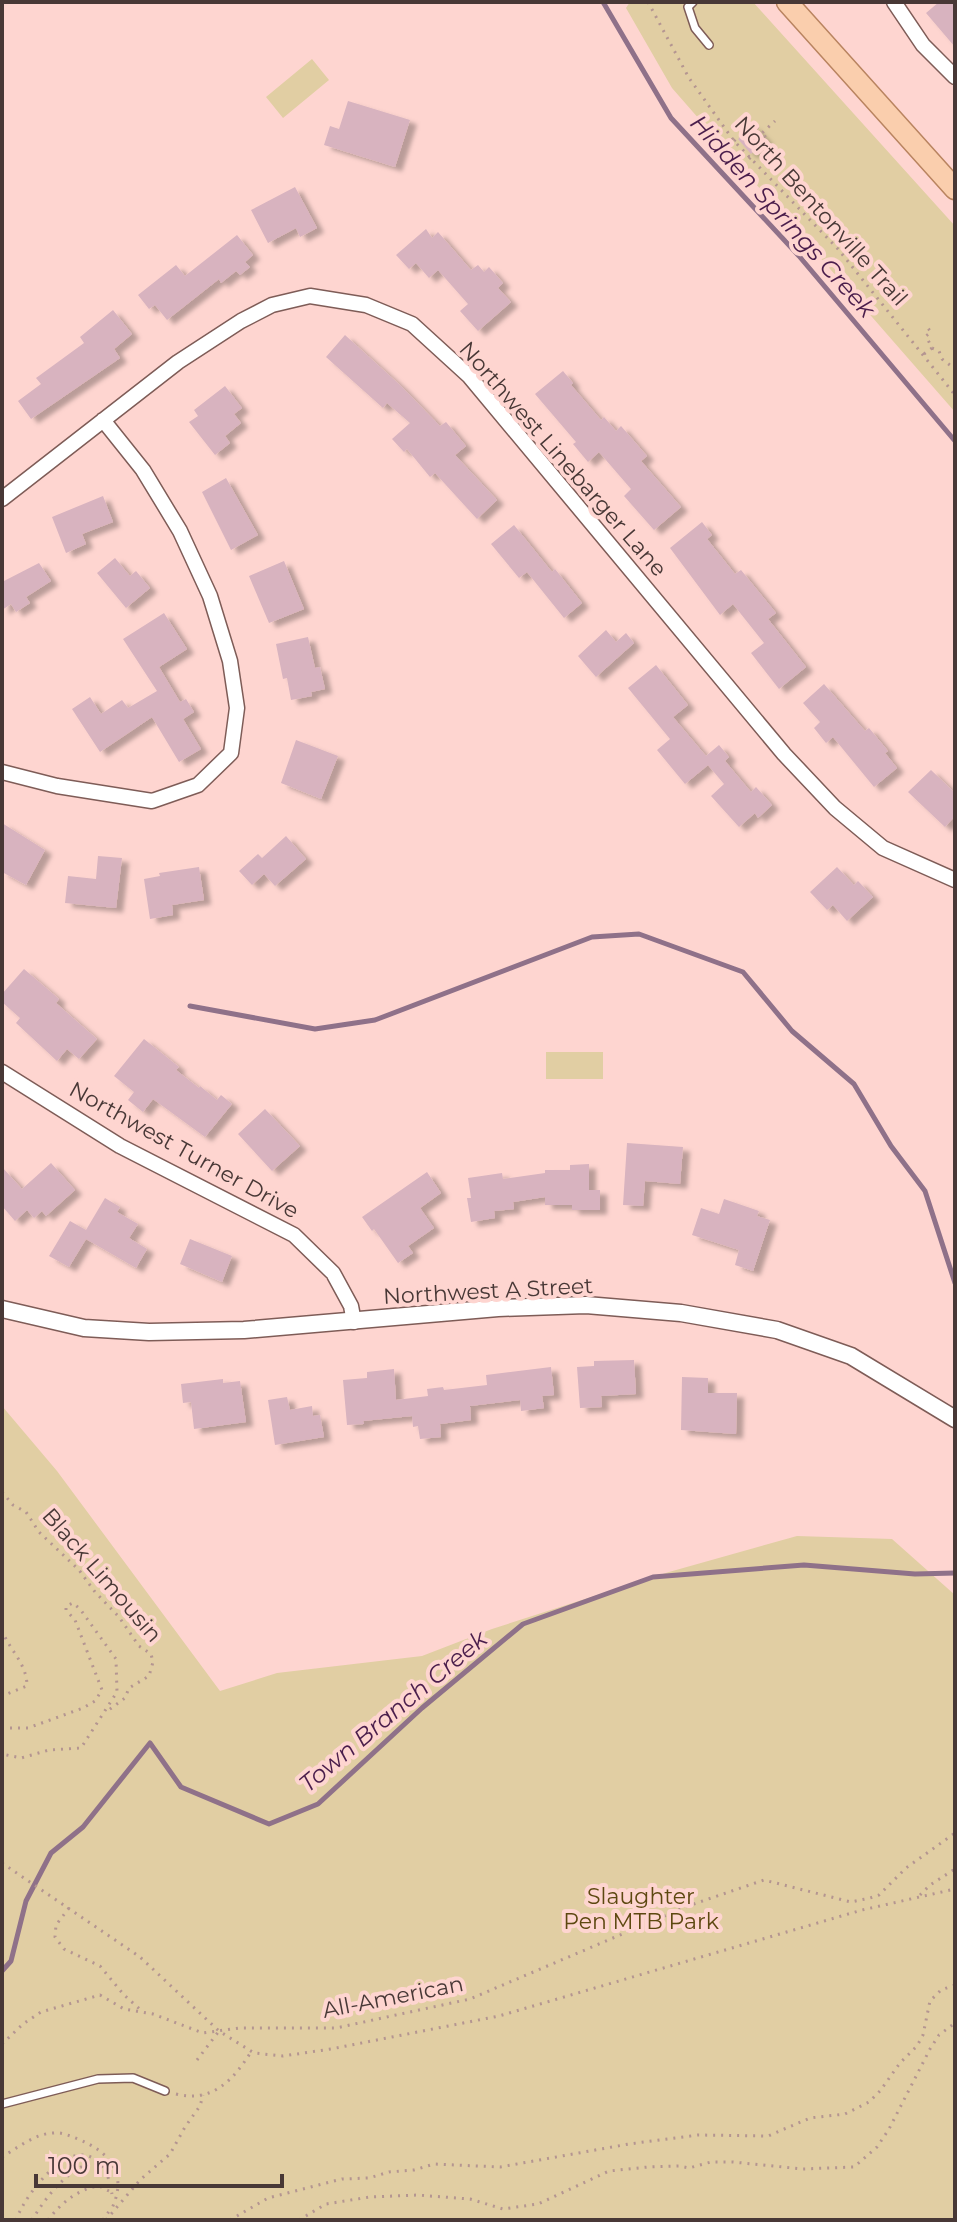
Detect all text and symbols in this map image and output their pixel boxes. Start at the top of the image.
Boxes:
water label: Hidden Springs Creek [684,109,883,325]
street label: North Bentonville Trail [729,111,913,311]
street label: Northwest Linebarger Lane [454,336,672,582]
street label: Northwest Turner Drive [65,1076,303,1224]
street label: Northwest A Street [382,1272,594,1310]
street label: Black Limousin [36,1502,168,1648]
water label: Town Branch Creek [293,1623,494,1798]
park label: Slaughter Pen MTB Park [563,1883,720,1935]
street label: All-American [320,1970,466,2024]
scale bar [36,2138,282,2188]
text: 100 m [48,2151,120,2180]

